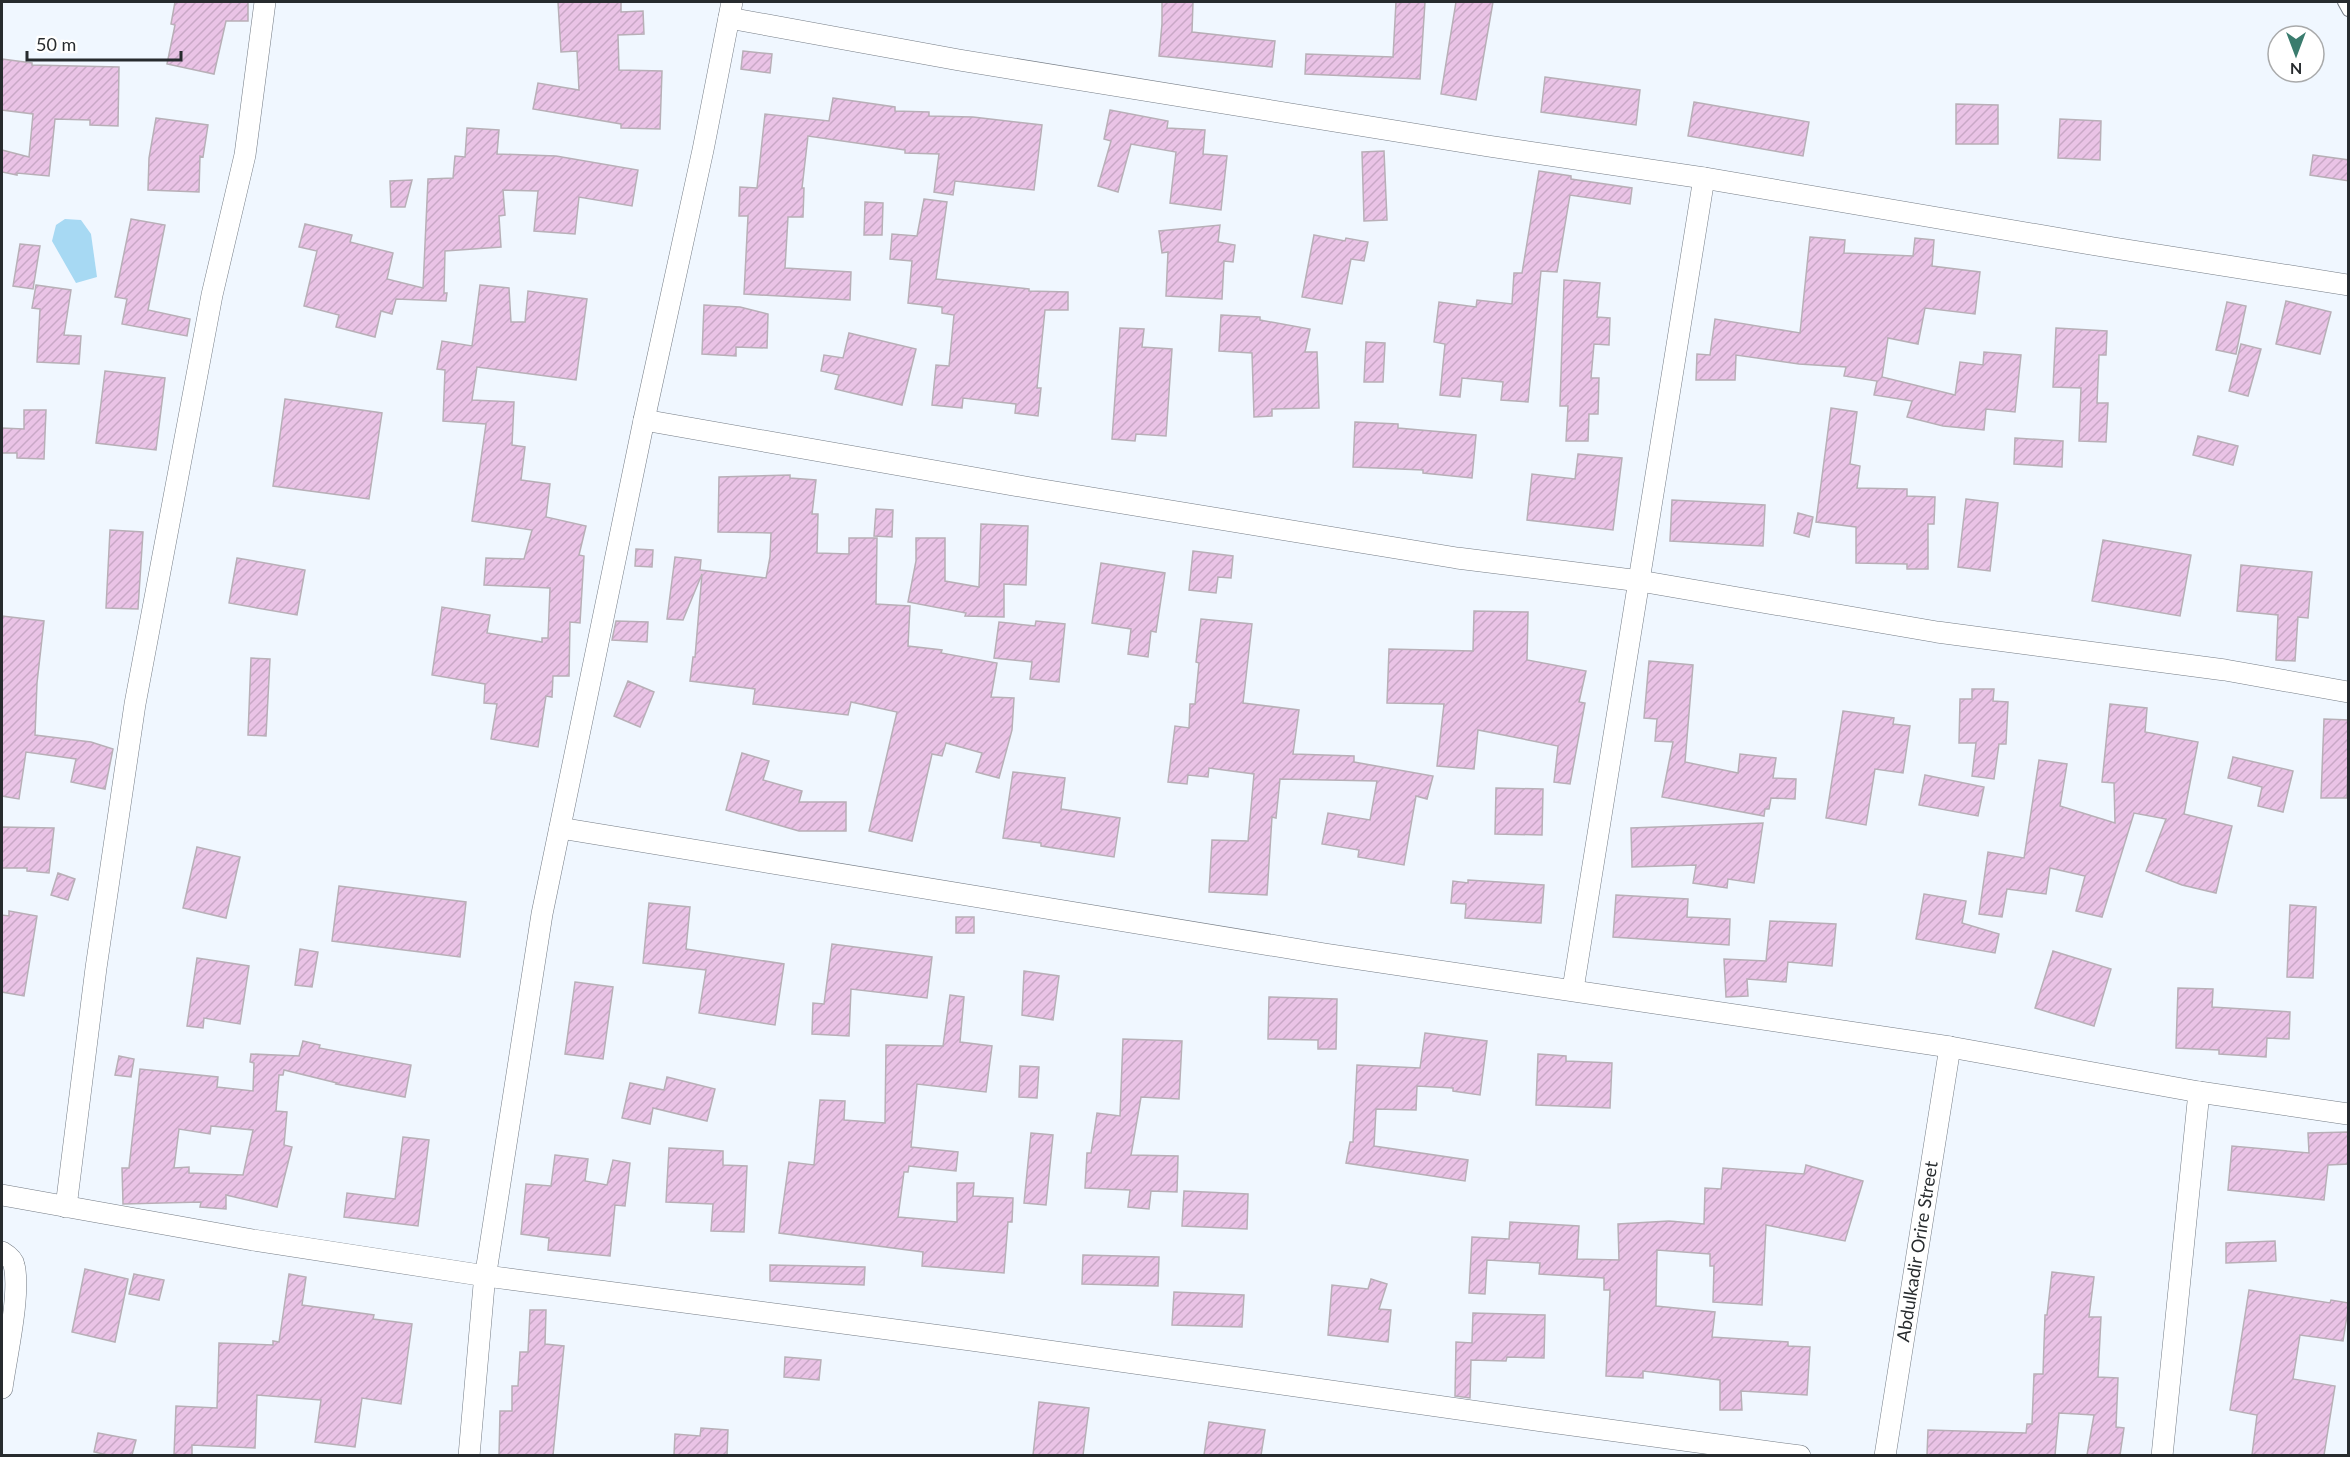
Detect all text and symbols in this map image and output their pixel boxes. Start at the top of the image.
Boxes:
scale bar [27,24,182,62]
north arrow [2266,24,2326,84]
text: 50 m [36,33,76,55]
text: N [2290,60,2302,79]
street label: Abdulkadir Orire Street [1891,1159,1942,1343]

